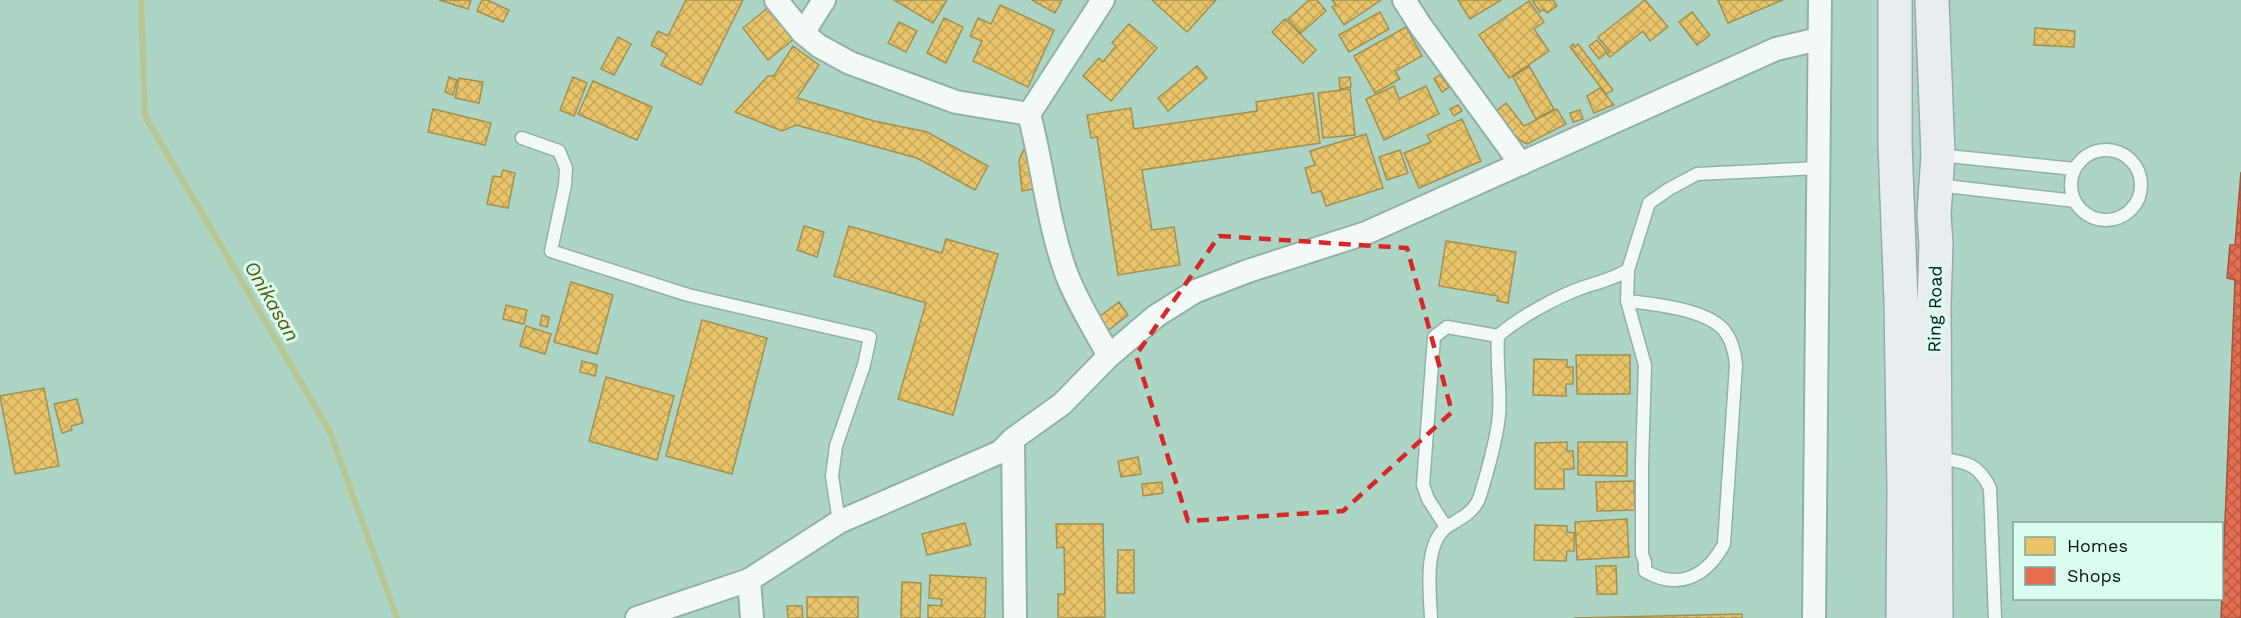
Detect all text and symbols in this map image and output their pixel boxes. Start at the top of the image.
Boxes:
water label: Onikasan [239,256,305,346]
street label: Ring Road [1923,265,1946,353]
legend [2013,522,2223,600]
text: Homes [2067,535,2128,556]
text: Shops [2067,565,2121,586]

